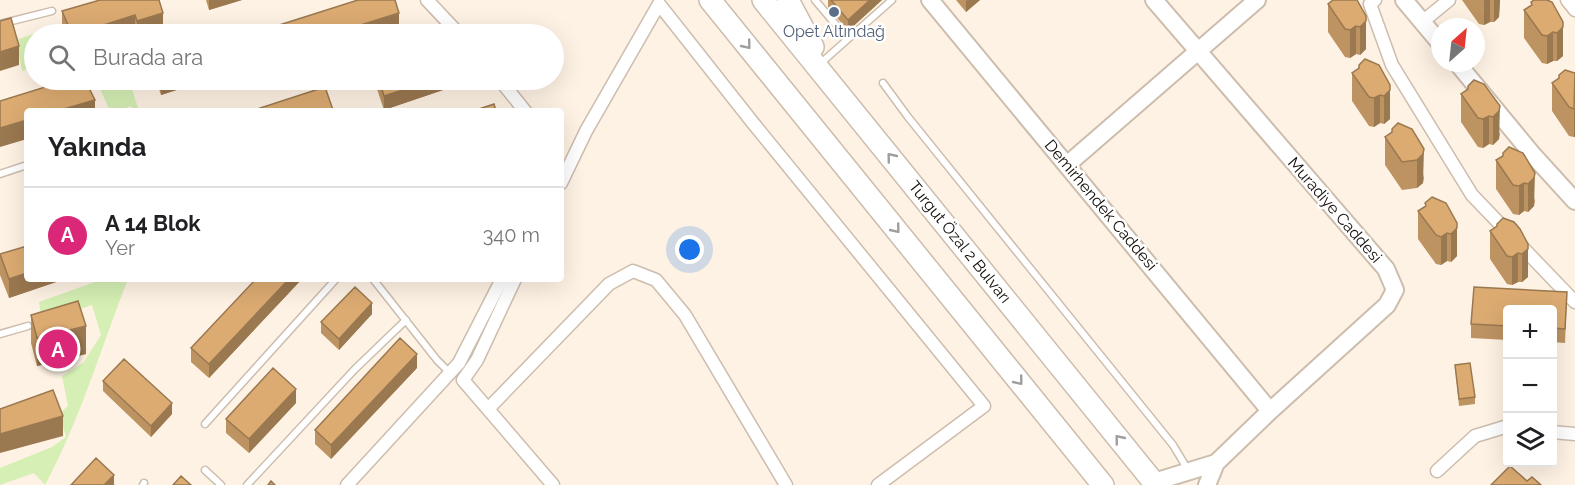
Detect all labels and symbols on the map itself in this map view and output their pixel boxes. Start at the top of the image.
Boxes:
marker: Opet Altındağ [827,5,841,19]
north arrow [1431,18,1485,72]
place label: Opet Altındağ [783,22,885,41]
one-way arrow [740,38,751,49]
street label: Demirhendek Caddesi [1041,136,1161,274]
one-way arrow [888,153,899,164]
street label: Muradiye Caddesi [1284,153,1386,267]
street label: Turgut Özal 2 Bulvarı [905,177,1016,307]
one-way arrow [889,223,900,234]
your location [675,235,704,264]
pin: A [38,326,78,372]
one-way arrow [1012,374,1023,385]
one-way arrow [1116,435,1127,446]

